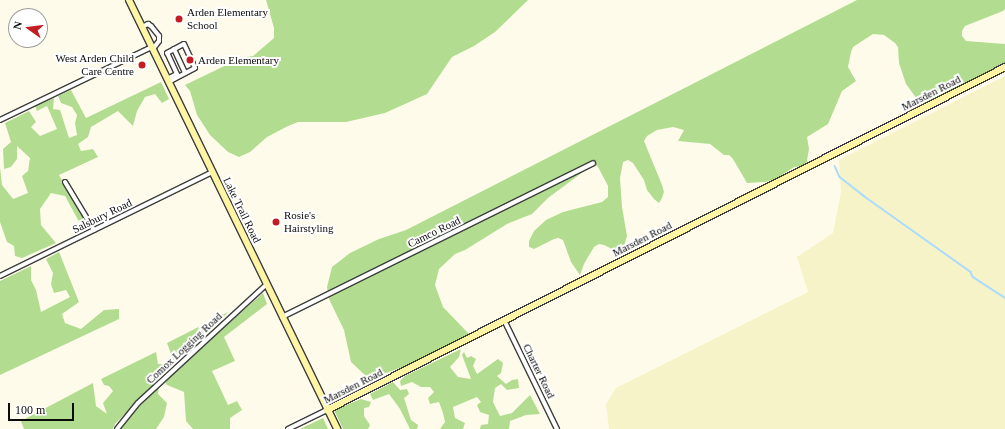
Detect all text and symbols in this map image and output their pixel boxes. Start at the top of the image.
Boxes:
place label: Arden Elementary School [187,6,268,32]
north arrow [8,8,48,48]
marker: Arden Elementary School [174,14,184,24]
text: N [11,20,24,31]
place label: West Arden Child Care Centre [55,52,134,78]
place label: Arden Elementary [198,53,279,67]
marker: Arden Elementary [185,55,195,65]
marker: West Arden Child Care Centre [137,60,147,70]
street label: Marsden Road [899,72,963,114]
street label: Lake Trail Road [220,175,264,245]
street label: Salsbury Road [70,196,134,236]
place label: Rosie's Hairstyling [284,209,333,235]
street label: Camco Road [405,214,463,250]
marker: Rosie's Hairstyling [271,217,281,227]
street label: Marsden Road [610,218,674,260]
street label: Comox Logging Road [144,310,224,386]
street label: Charter Road [520,342,558,400]
street label: Marsden Road [321,365,385,407]
scale bar [10,395,76,421]
text: 100 m [15,403,45,417]

